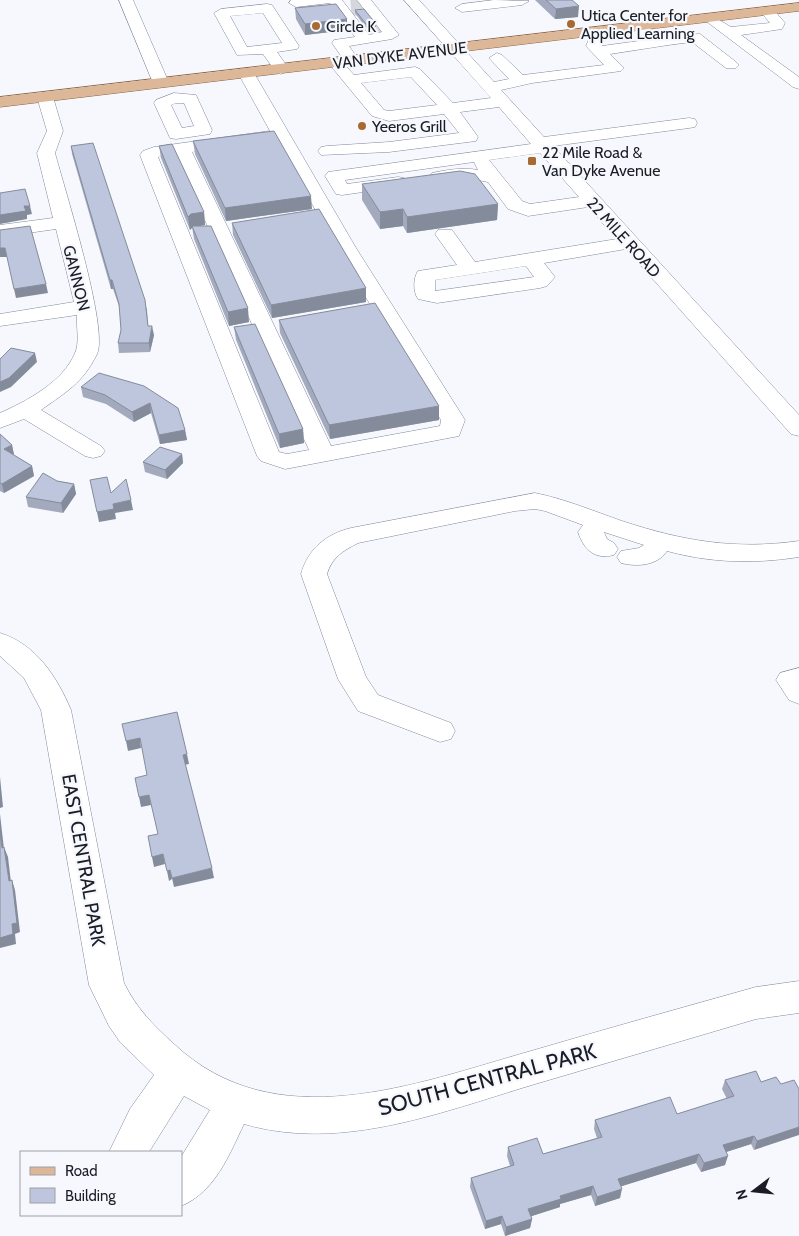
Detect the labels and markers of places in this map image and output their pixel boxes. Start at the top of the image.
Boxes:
place label: Utica Center for Applied Learning [581,6,696,43]
place label: Circle K [326,17,376,36]
marker: Utica Center for Applied Learning [565,18,577,30]
marker: Circle K [310,20,322,32]
place label: Yeeros Grill [371,117,447,136]
marker: Yeeros Grill [356,120,368,132]
place label: 22 Mile Road & Van Dyke Avenue [542,143,660,180]
marker: 22 Mile Road & Van Dyke Avenue [526,155,538,167]

